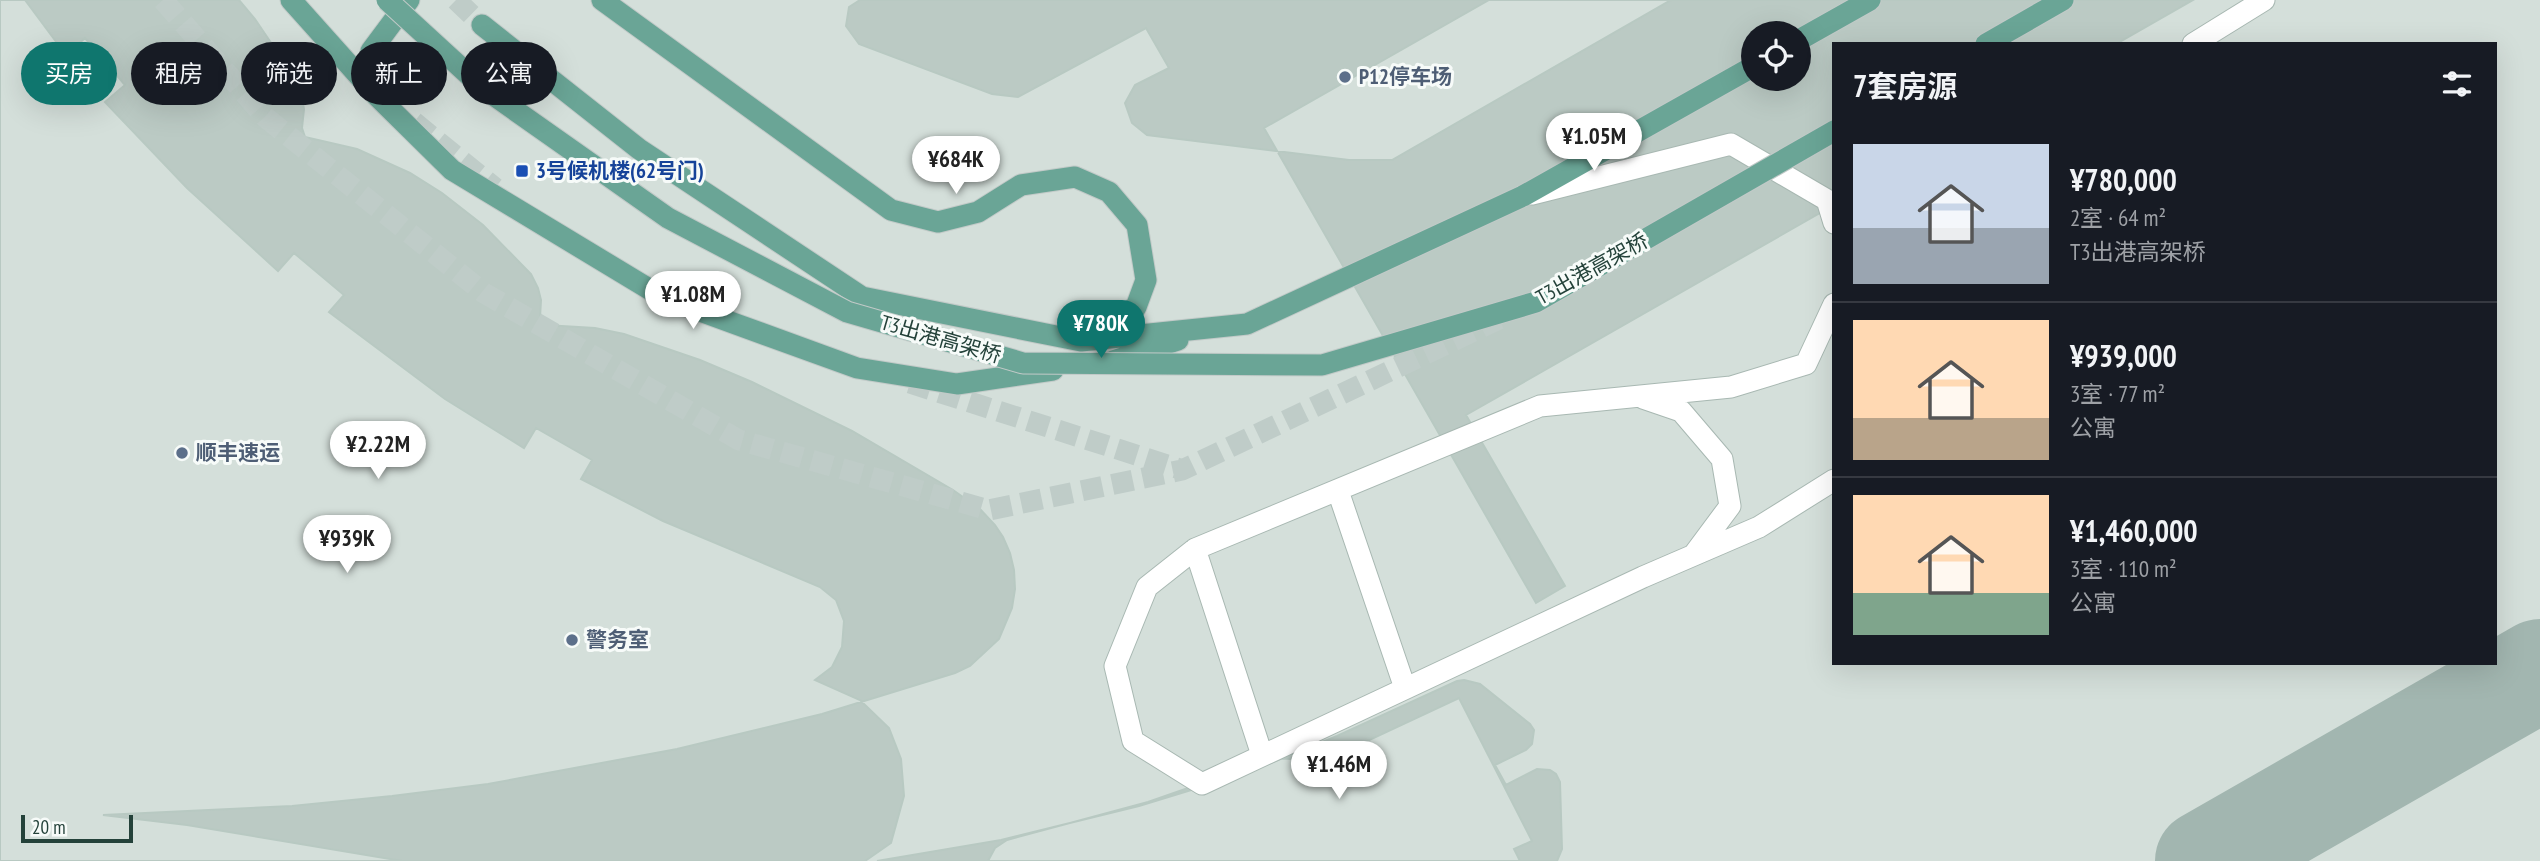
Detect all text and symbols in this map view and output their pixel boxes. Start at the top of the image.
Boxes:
map controls [1741,21,1811,91]
button: locate [1741,21,1811,91]
chip: 买房 [21,42,117,105]
chip: 租房 [131,42,227,105]
chip: 筛选 [241,42,337,105]
chip: 新上 [351,42,447,105]
chip: 公寓 [461,42,557,105]
place label: P12停车场 [1359,63,1452,90]
icon: filters [2438,65,2476,103]
text: 7套房源 [1853,66,1957,105]
marker: P12停车场 [1337,69,1353,85]
pin: ¥1.05M [1537,114,1651,173]
text: ¥1.05M [1562,121,1626,150]
pin: ¥684K [907,136,1005,196]
text: ¥684K [928,144,984,173]
place label: 3号候机楼(62号门) [536,157,704,184]
text: ¥780,000 [2070,160,2177,199]
marker: 3号候机楼(62号门) [514,163,530,179]
icon: home [1909,172,1993,256]
text: 2室 · 64 m² [2070,203,2166,232]
street label: T3出港高架桥 [1531,227,1652,310]
text: T3出港高架桥 [2070,237,2206,266]
pin: ¥1.08M [636,272,750,331]
text: ¥1.08M [661,279,725,308]
pin: ¥780K [1052,300,1150,360]
street label: T3出港高架桥 [878,308,1004,369]
text: ¥780K [1073,308,1129,337]
text: ¥939,000 [2070,336,2177,375]
icon: home [1909,348,1993,432]
text: 3室 · 77 m² [2070,379,2165,408]
text: 公寓 [2070,413,2116,442]
pin: ¥2.22M [321,421,435,481]
text: ¥2.22M [346,429,410,458]
place label: 顺丰速运 [196,439,280,466]
marker: 顺丰速运 [174,445,190,461]
text: ¥1,460,000 [2070,511,2198,550]
pin: ¥939K [298,516,396,575]
text: ¥939K [319,523,375,552]
icon: home [1909,523,1993,607]
text: 3室 · 110 m² [2070,554,2177,583]
text: 公寓 [2070,588,2116,617]
place label: 警务室 [586,626,649,653]
marker: 警务室 [564,632,580,648]
pin: ¥1.46M [1282,742,1396,801]
text: ¥1.46M [1307,749,1371,778]
scale bar [21,812,133,844]
text: 20 m [32,815,66,839]

